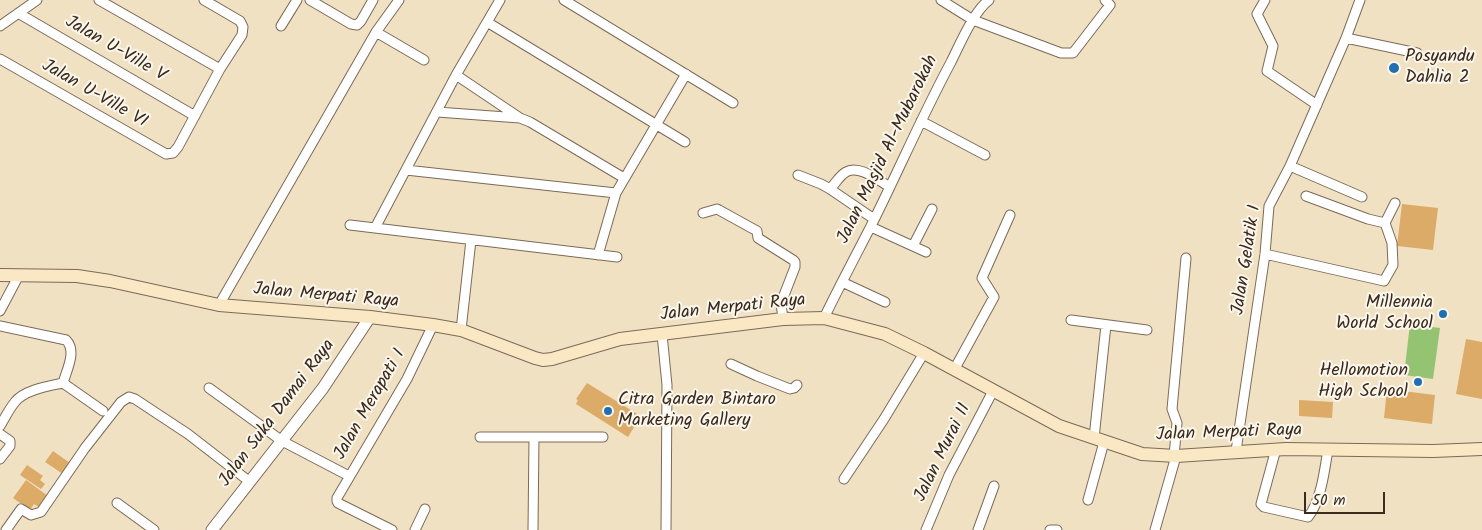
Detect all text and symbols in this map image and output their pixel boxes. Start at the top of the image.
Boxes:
street label: Jalan U-Ville V [61,12,169,88]
place label: Posyandu Dahlia 2 [1405,47,1475,90]
street label: Jalan Masjid Al-Mubarokah [834,52,944,248]
street label: Jalan U-Ville VI [37,56,151,134]
marker: Posyandu Dahlia 2 [1387,61,1401,75]
street label: Jalan Gelatik I [1229,204,1267,316]
street label: Jalan Merpati Raya [252,280,400,314]
street label: Jalan Merpati Raya [659,291,807,327]
place label: Millennia World School [1336,293,1433,336]
marker: Millennia World School [1437,308,1449,320]
street label: Jalan Suka Damai Raya [216,336,340,492]
street label: Jalan Merapati I [331,346,411,464]
place label: Hellomotion High School [1318,361,1408,404]
marker: Hellomotion High School [1412,376,1424,388]
place label: Citra Garden Bintaro Marketing Gallery [618,390,776,432]
street label: Jalan Murai II [911,400,977,506]
marker: Citra Garden Bintaro Marketing Gallery [602,405,614,417]
street label: Jalan Merpati Raya [1156,421,1302,447]
scale bar [1307,482,1388,514]
text: 50 m [1312,489,1346,513]

